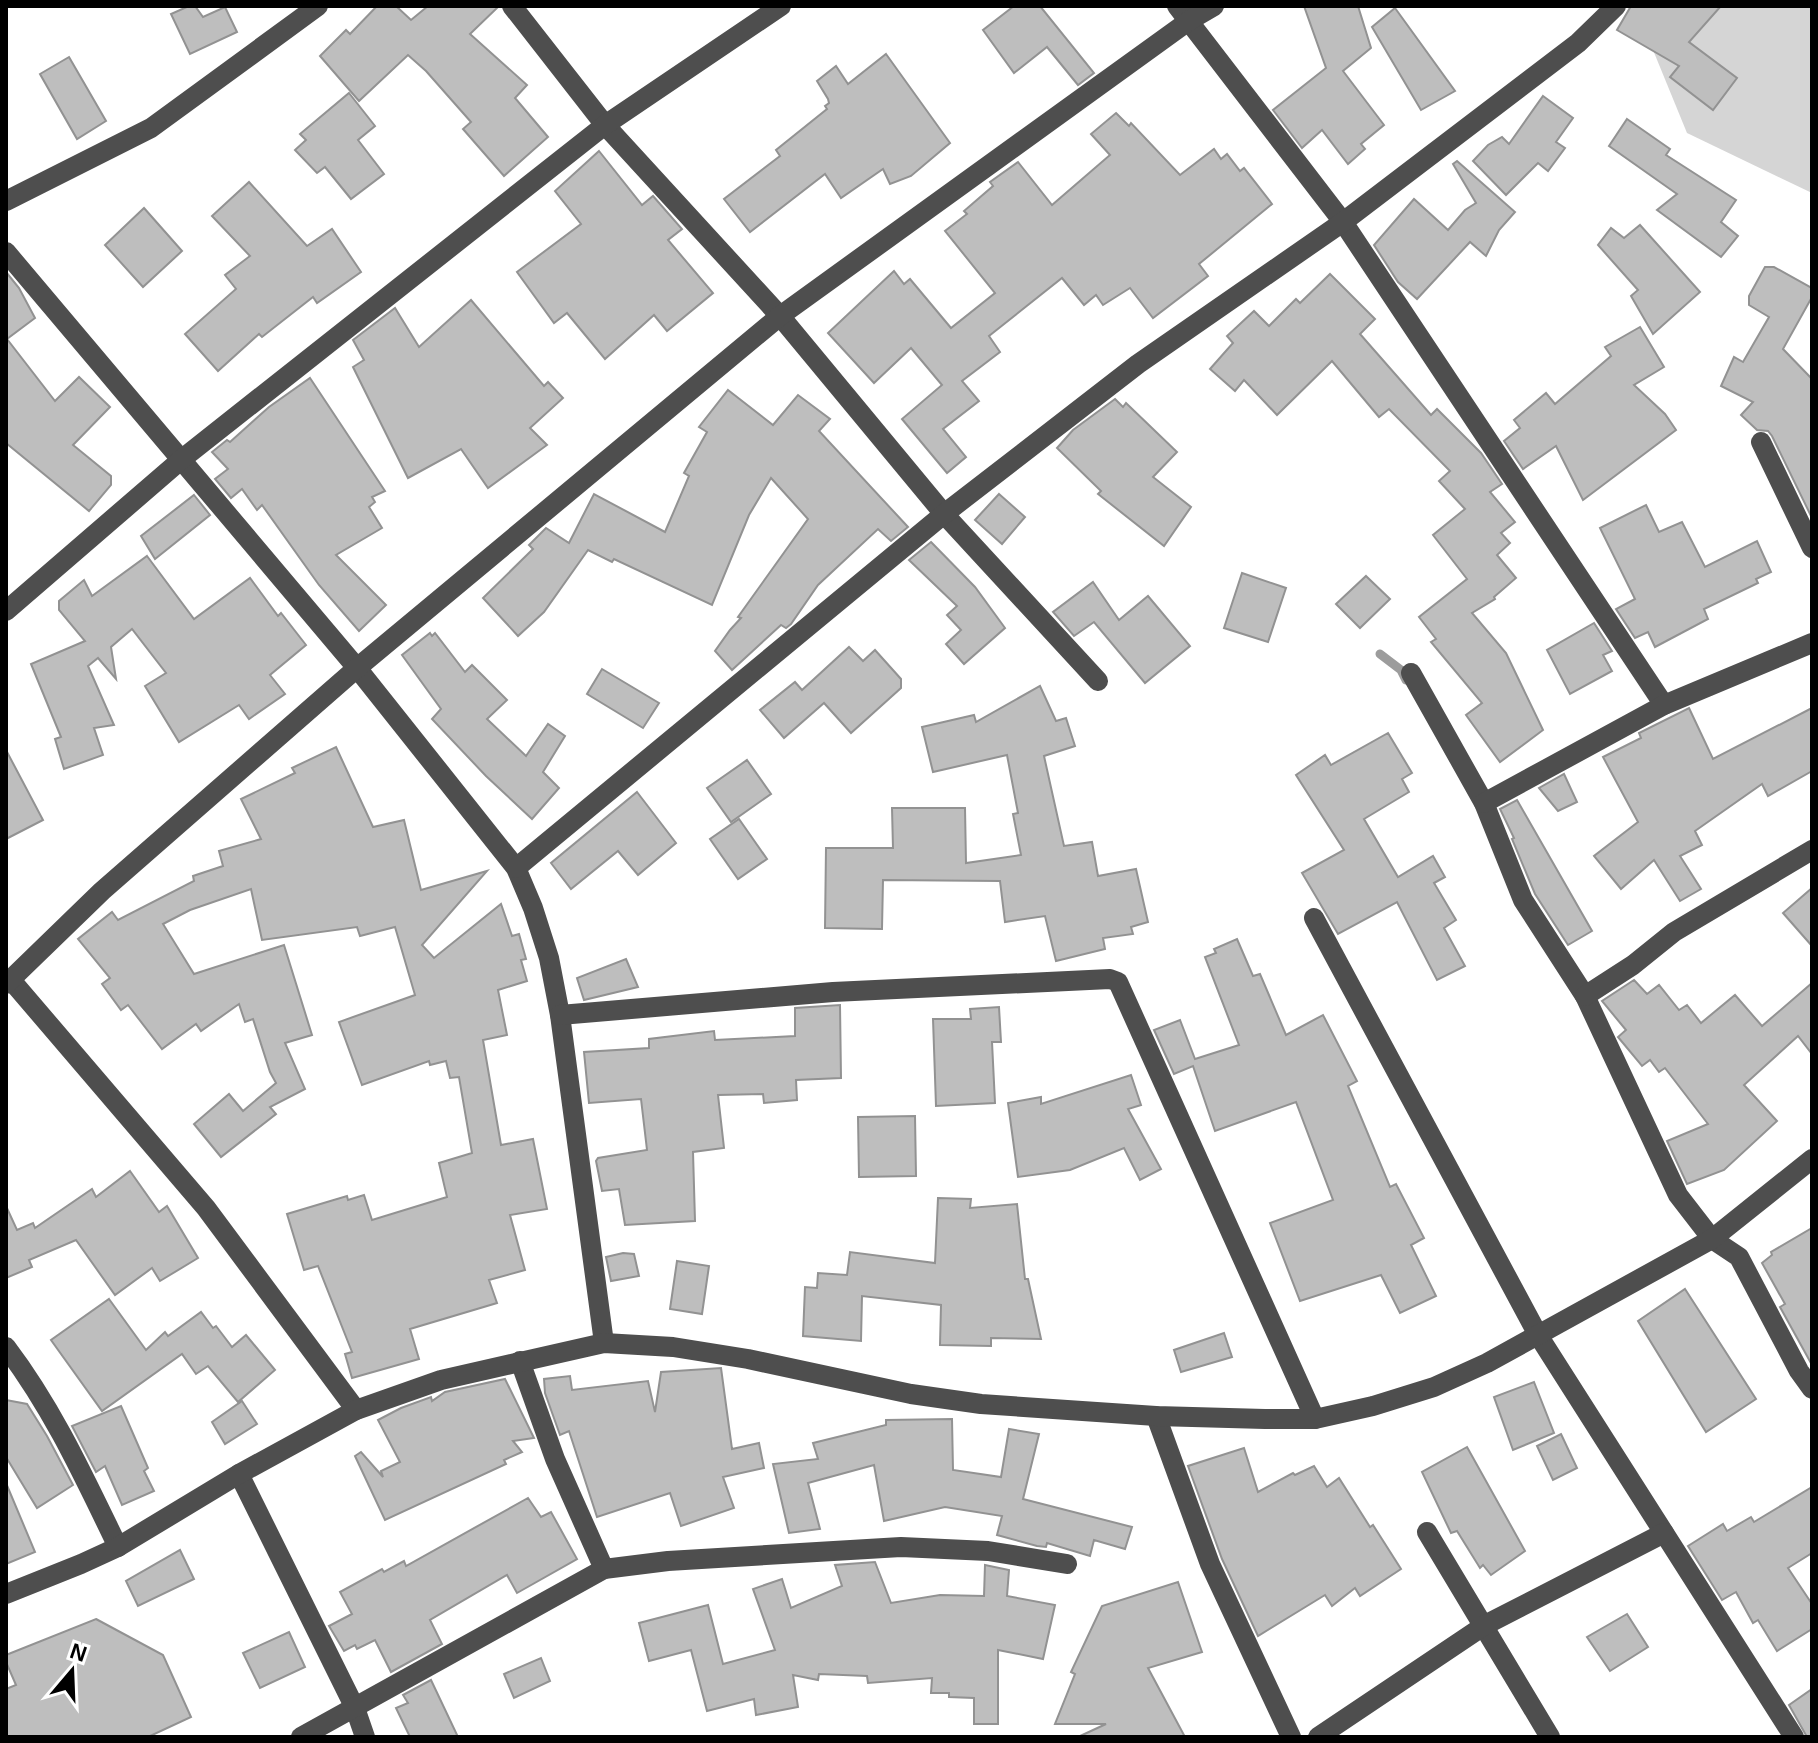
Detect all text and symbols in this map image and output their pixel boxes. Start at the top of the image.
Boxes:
north arrow [32,1631,112,1711]
text: N [67,1638,90,1667]

